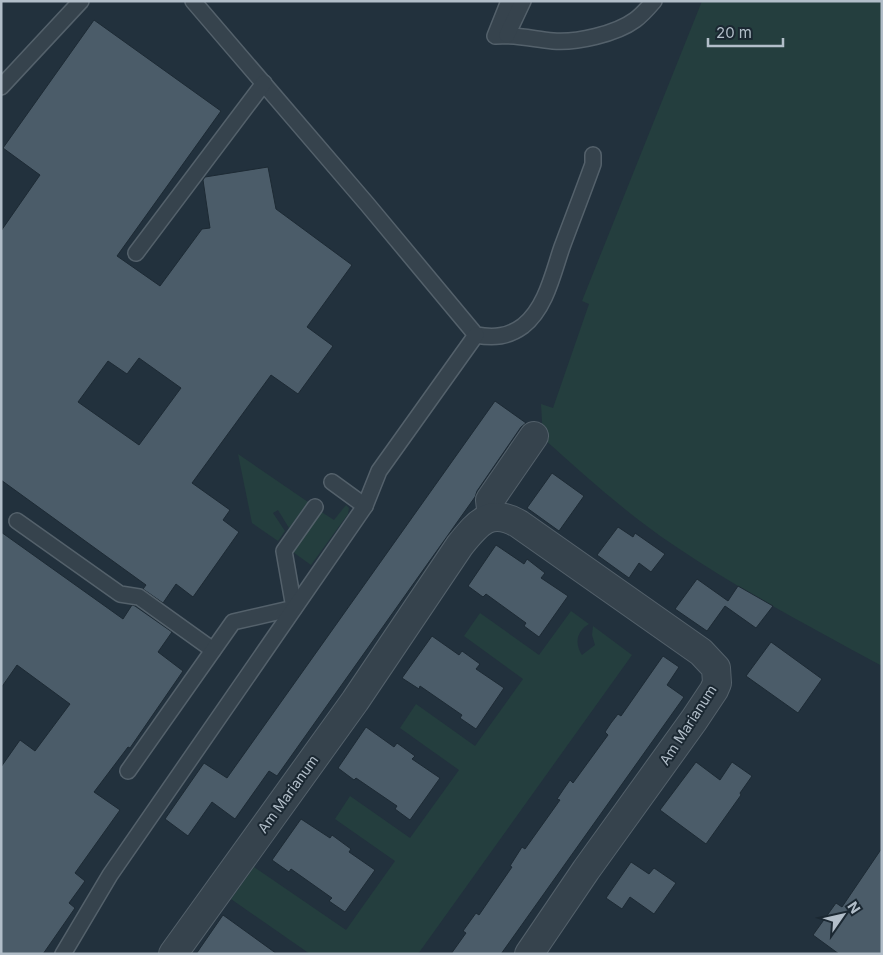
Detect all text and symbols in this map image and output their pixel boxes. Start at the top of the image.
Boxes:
scale bar [708,15,783,47]
text: 20 m [716,23,752,42]
street label: Am Marianum [655,682,720,768]
street label: Am Marianum [254,752,321,836]
north arrow [818,890,868,940]
text: N [844,898,864,917]

